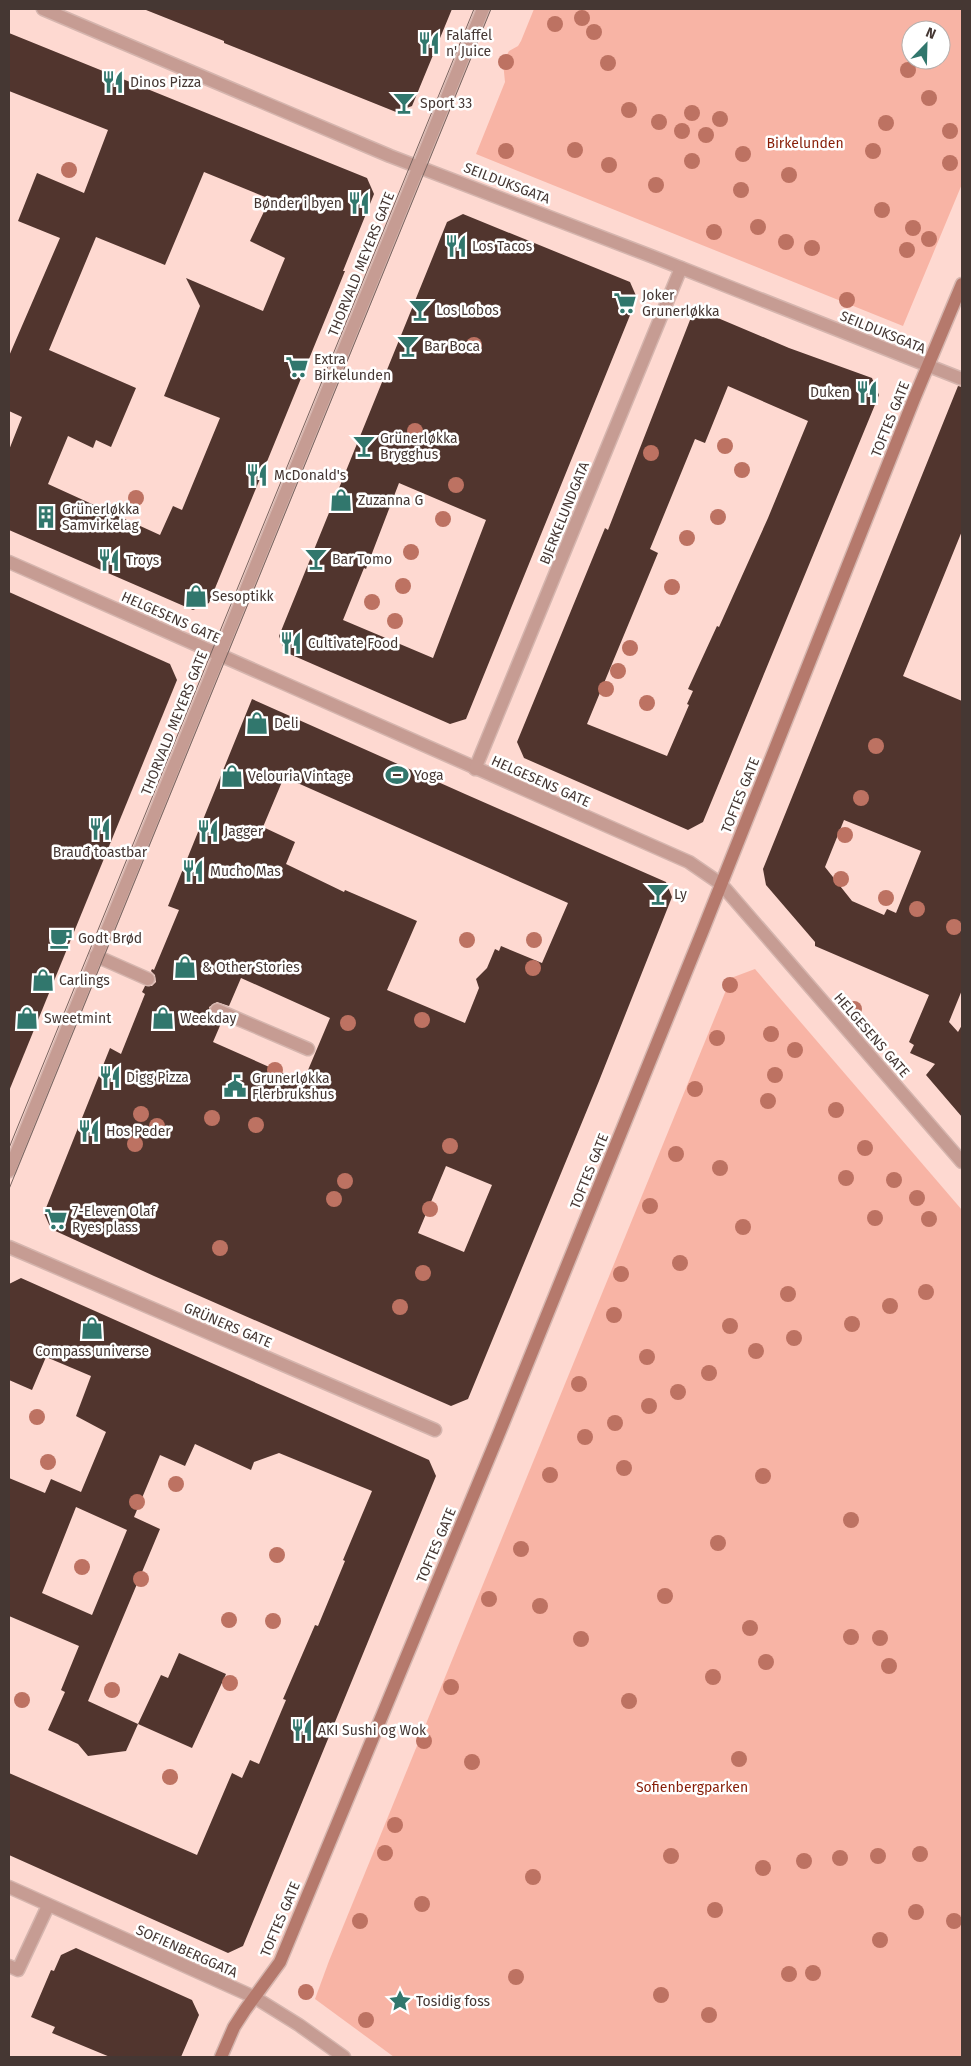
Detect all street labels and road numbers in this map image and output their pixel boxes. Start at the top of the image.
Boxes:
street label: SEILDUKSGATA [461,159,552,208]
street label: THORVALD MEYERS GATE [325,190,398,339]
street label: SEILDUKSGATA [837,308,928,357]
street label: TOFTES GATE [868,379,913,460]
street label: BJERKELUNDGATA [536,459,593,567]
street label: HELGESENS GATE [119,588,223,647]
street label: THORVALD MEYERS GATE [138,649,211,798]
street label: HELGESENS GATE [489,752,593,811]
street label: TOFTES GATE [718,755,763,836]
street label: HELGESENS GATE [830,990,913,1081]
street label: TOFTES GATE [567,1131,612,1212]
street label: GRÜNERS GATE [181,1298,275,1352]
street label: TOFTES GATE [413,1505,460,1585]
street label: TOFTES GATE [257,1879,304,1959]
street label: SOFIENBERGGATA [133,1921,240,1981]

